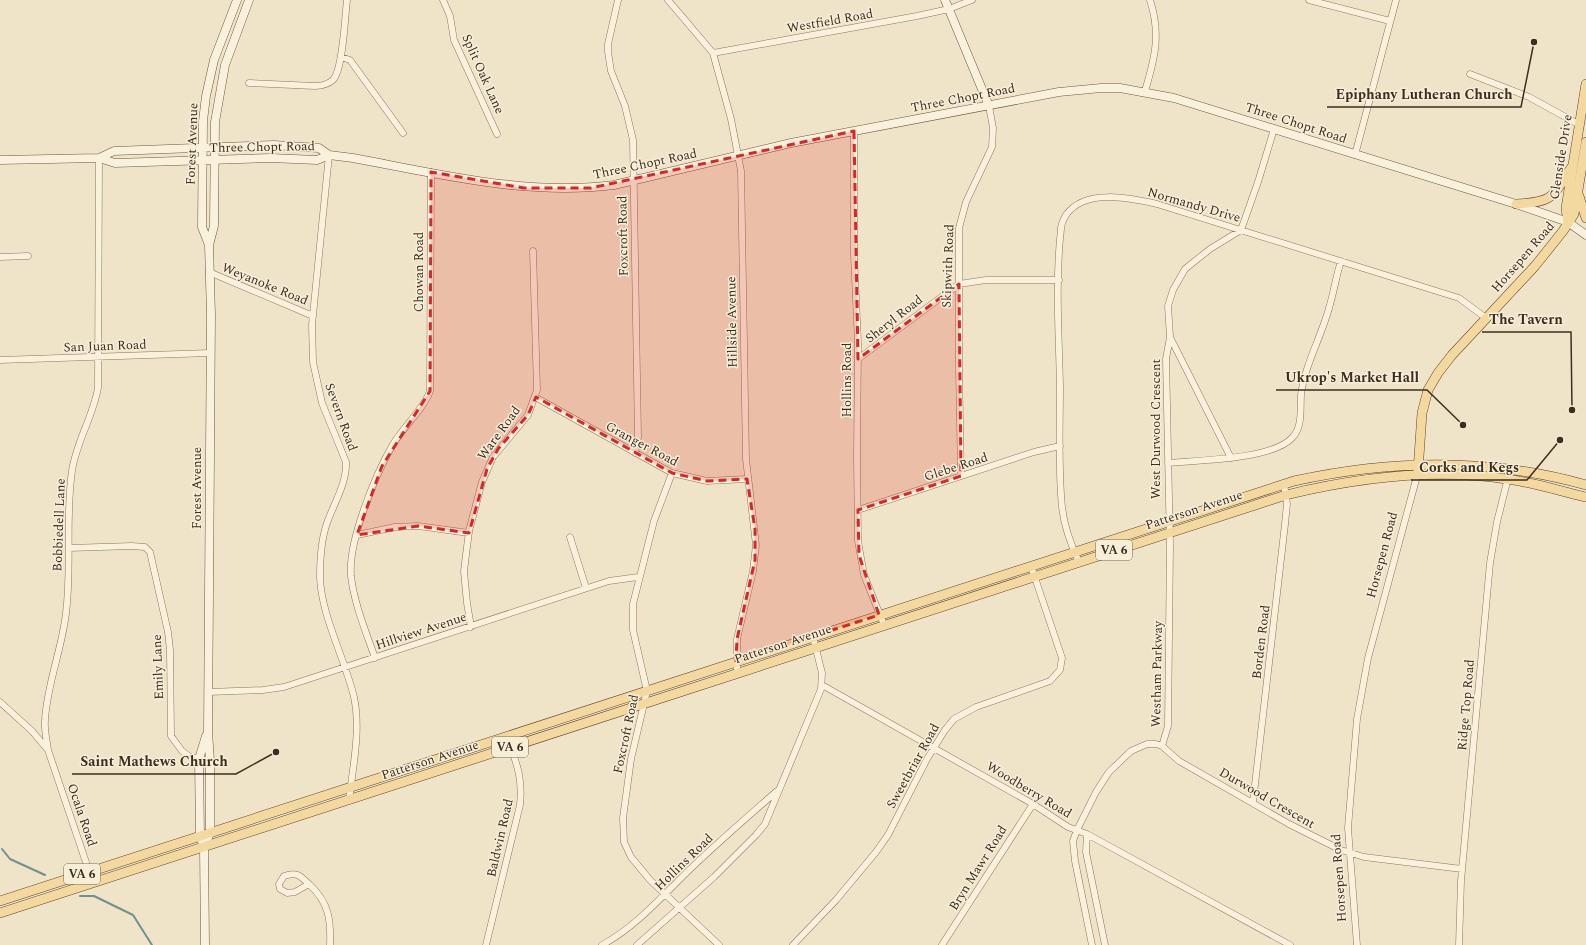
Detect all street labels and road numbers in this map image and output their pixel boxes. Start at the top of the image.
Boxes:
street label: Westfield Road [785,4,875,38]
street label: Split Oak Lane [456,31,510,117]
street label: Three Chopt Road [909,78,1017,118]
street label: Three Chopt Road [1243,97,1349,149]
street label: Forest Avenue [181,103,203,185]
street label: Glenside Drive [1544,113,1578,201]
street label: Three Chopt Road [209,136,315,158]
street label: Three Chopt Road [591,143,699,185]
street label: Normandy Drive [1145,182,1243,228]
street label: Foxcroft Road [612,195,634,277]
street label: Horsepen Road [1486,217,1560,297]
street label: Skipwith Road [937,224,959,308]
street label: Chowan Road [409,232,429,312]
street label: Weyanoke Road [219,258,311,310]
street label: Hillside Avenue [721,276,743,368]
street label: Sheryl Road [861,290,927,348]
street label: San Juan Road [63,335,147,357]
street label: Hollins Road [837,343,857,418]
street label: West Durwood Crescent [1146,358,1166,499]
street label: Severn Road [319,380,363,454]
street label: Ware Road [472,402,526,464]
street label: Granger Road [602,416,682,472]
street label: Forest Avenue [187,447,207,529]
street label: Glebe Road [921,447,991,487]
street label: Bobbiedell Lane [47,478,71,572]
street label: Patterson Avenue [1143,485,1245,535]
street label: Horsepen Road [1361,510,1403,600]
road number: VA 6 [1096,540,1132,560]
street label: Borden Road [1247,604,1275,680]
street label: Hillview Avenue [373,607,469,655]
street label: Patterson Avenue [732,619,834,669]
street label: Westham Parkway [1146,620,1168,727]
street label: Emily Lane [147,634,169,700]
street label: Ridge Top Road [1452,659,1480,751]
street label: Foxcroft Road [608,692,644,776]
street label: Sweetbriar Road [881,720,945,812]
street label: Patterson Avenue [379,735,481,785]
road number: VA 6 [492,737,528,757]
street label: Woodberry Road [982,757,1076,823]
street label: Durwood Crescent [1215,762,1319,834]
street label: Ocala Road [62,781,102,849]
street label: Baldwin Road [481,797,519,879]
street label: Bryn Mawr Road [944,822,1012,914]
street label: Hollins Road [650,829,718,895]
street label: Horsepen Road [1326,833,1352,923]
road number: VA 6 [64,864,100,884]

